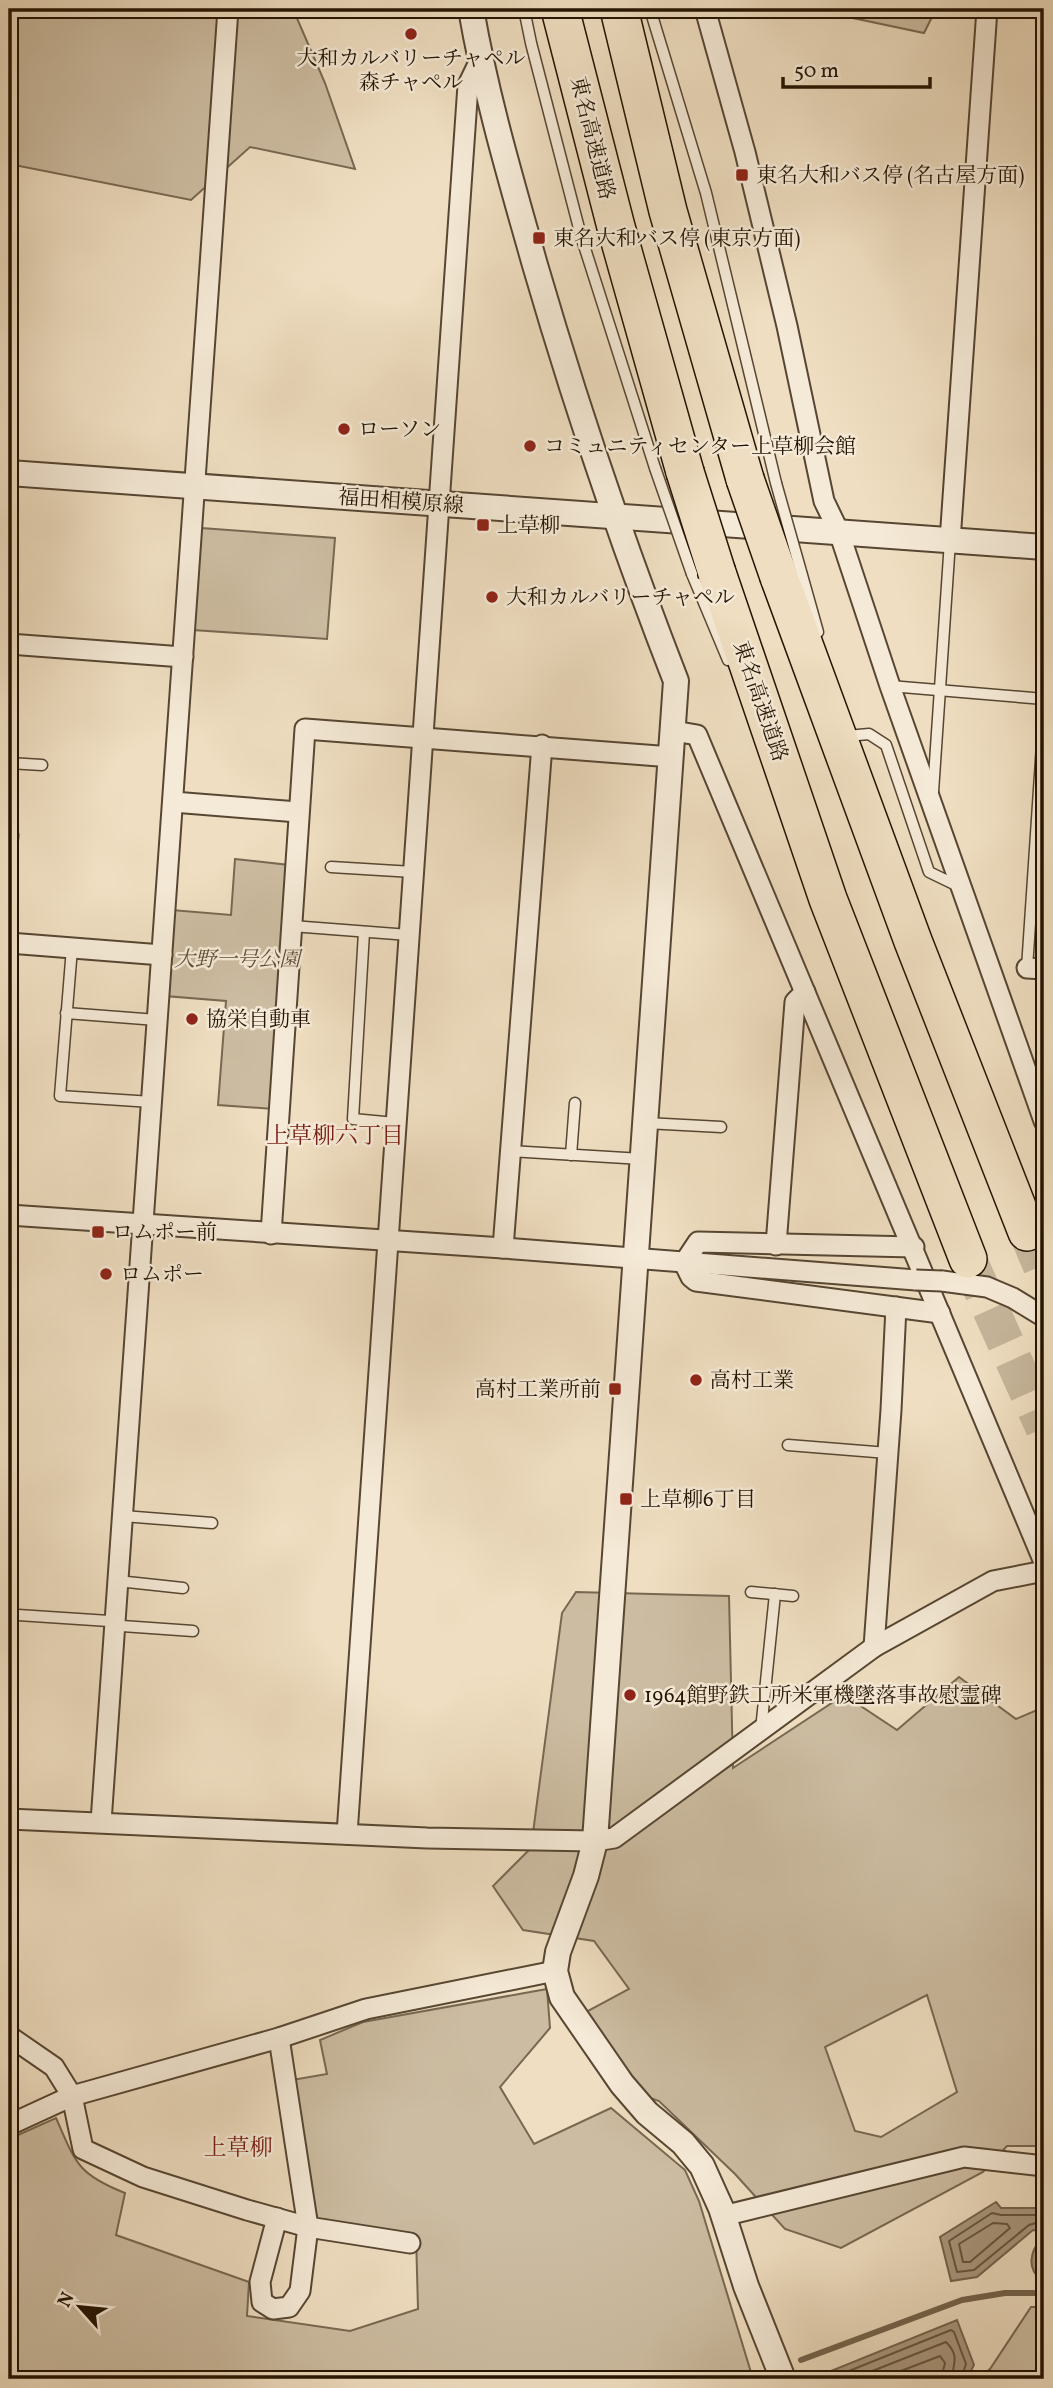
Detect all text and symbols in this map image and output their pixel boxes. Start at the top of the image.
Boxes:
marker: 大和カルバリーチャペル 森チャペル [403,26,419,42]
place label: 大和カルバリーチャペル 森チャペル [297,45,525,98]
scale bar [783,46,930,90]
text: 50 m [794,57,839,86]
street label: 東名高速道路 [562,74,621,203]
place label: 東名大和バス停 (名古屋方面) [756,162,1024,191]
marker: 東名大和バス停 (名古屋方面) [734,167,750,183]
place label: 東名大和バス停 (東京方面) [553,225,800,254]
marker: 東名大和バス停 (東京方面) [531,230,547,246]
place label: ローソン [358,416,441,445]
marker: ローソン [336,421,352,437]
place label: コミュニティセンター上草柳会館 [544,433,856,462]
marker: コミュニティセンター上草柳会館 [522,438,538,454]
street label: 福田相模原線 [337,484,465,521]
place label: 上草柳 [497,512,560,541]
marker: 上草柳 [475,517,491,533]
place label: 大和カルバリーチャペル [506,584,735,613]
marker: 大和カルバリーチャペル [484,589,500,605]
street label: 東名高速道路 [725,637,794,766]
park label: 大野一号公園 [174,946,303,975]
place label: 協栄自動車 [206,1006,311,1035]
marker: 協栄自動車 [184,1011,200,1027]
district label: 上草柳六丁目 [266,1121,404,1153]
place label: ロムポー前 [112,1219,217,1248]
marker: ロムポー前 [90,1224,106,1240]
place label: ロムポー [120,1261,204,1290]
marker: ロムポー [98,1266,114,1282]
place label: 高村工業 [710,1367,794,1396]
marker: 高村工業 [688,1372,704,1388]
place label: 高村工業所前 [475,1376,601,1405]
marker: 高村工業所前 [607,1381,623,1397]
place label: 上草柳6丁目 [640,1486,756,1515]
marker: 上草柳6丁目 [618,1491,634,1507]
place label: 1964館野鉄工所米軍機墜落事故慰霊碑 [644,1682,1001,1711]
marker: 1964館野鉄工所米軍機墜落事故慰霊碑 [622,1687,638,1703]
district label: 上草柳 [204,2133,273,2165]
north arrow [46,2272,116,2342]
text: N [52,2288,81,2312]

